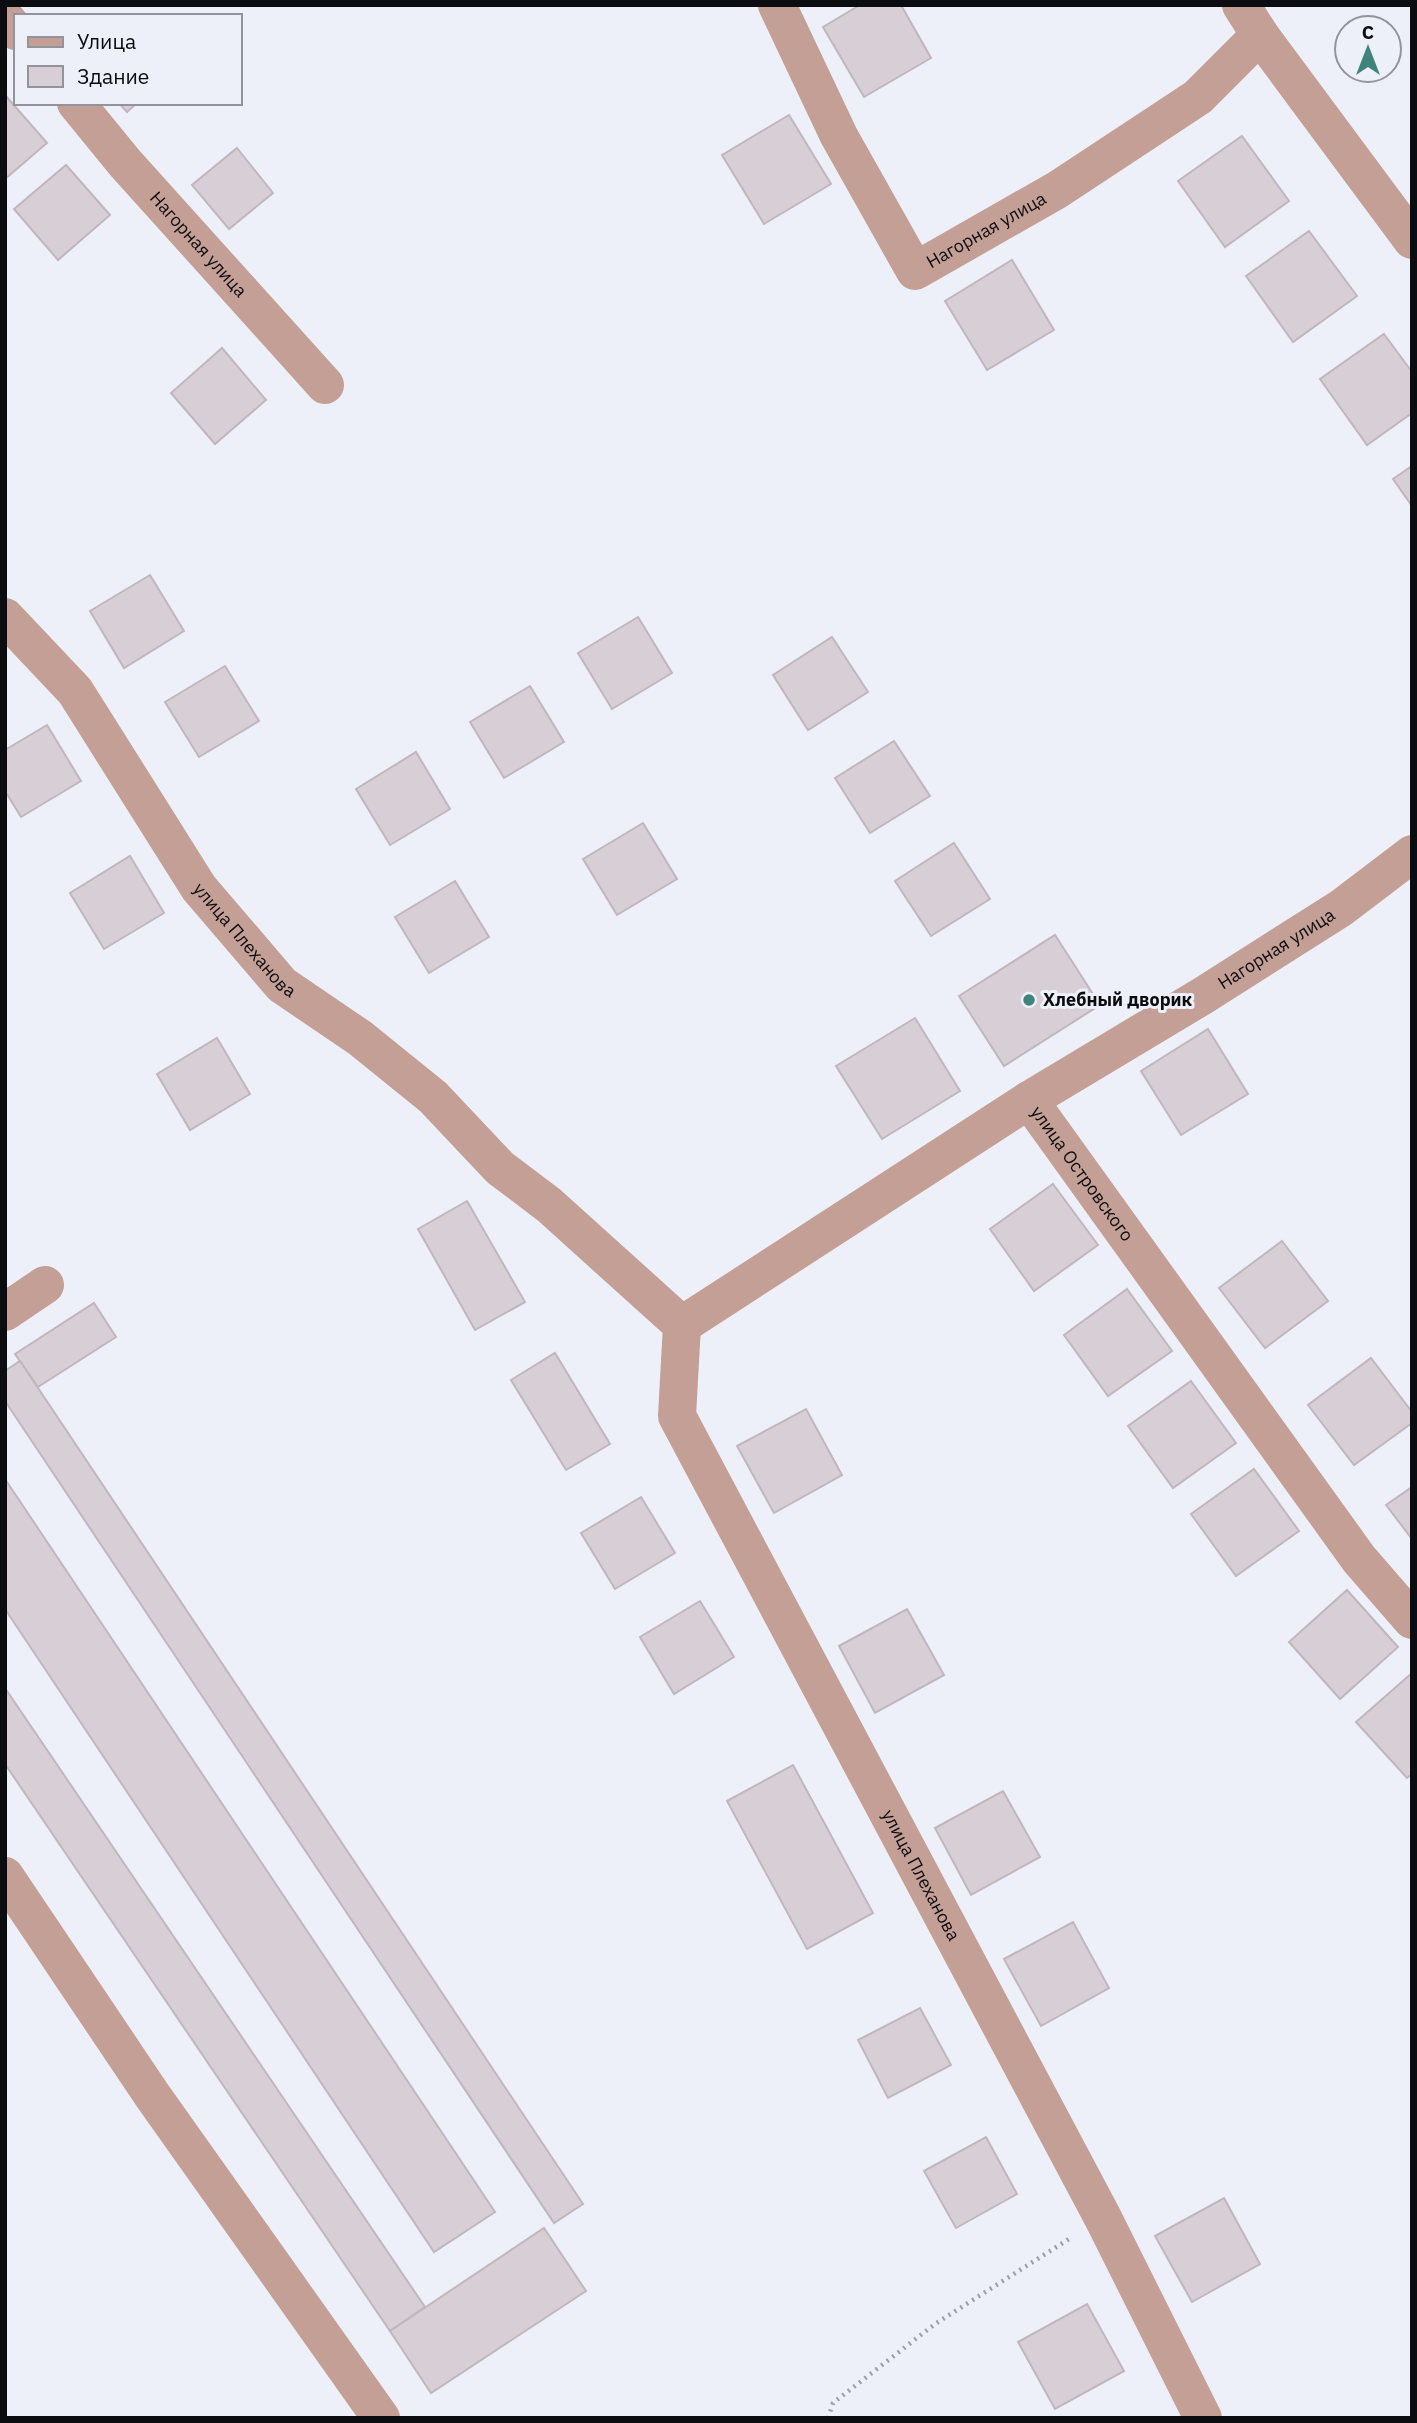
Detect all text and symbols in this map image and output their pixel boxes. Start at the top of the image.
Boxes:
legend [14,14,242,105]
north arrow [1333,14,1403,84]
text: С [1362,20,1374,44]
text: Улица [77,27,136,55]
text: Здание [77,62,149,90]
street label: Нагорная улица [145,186,252,302]
street label: Нагорная улица [922,186,1051,273]
street label: улица Плеханова [188,878,301,1002]
street label: Нагорная улица [1213,903,1339,994]
place label: Хлебный дворик [1043,988,1192,1011]
marker: Хлебный дворик [1021,992,1037,1008]
street label: улица Островского [1026,1101,1139,1246]
street label: улица Плеханова [877,1805,966,1945]

